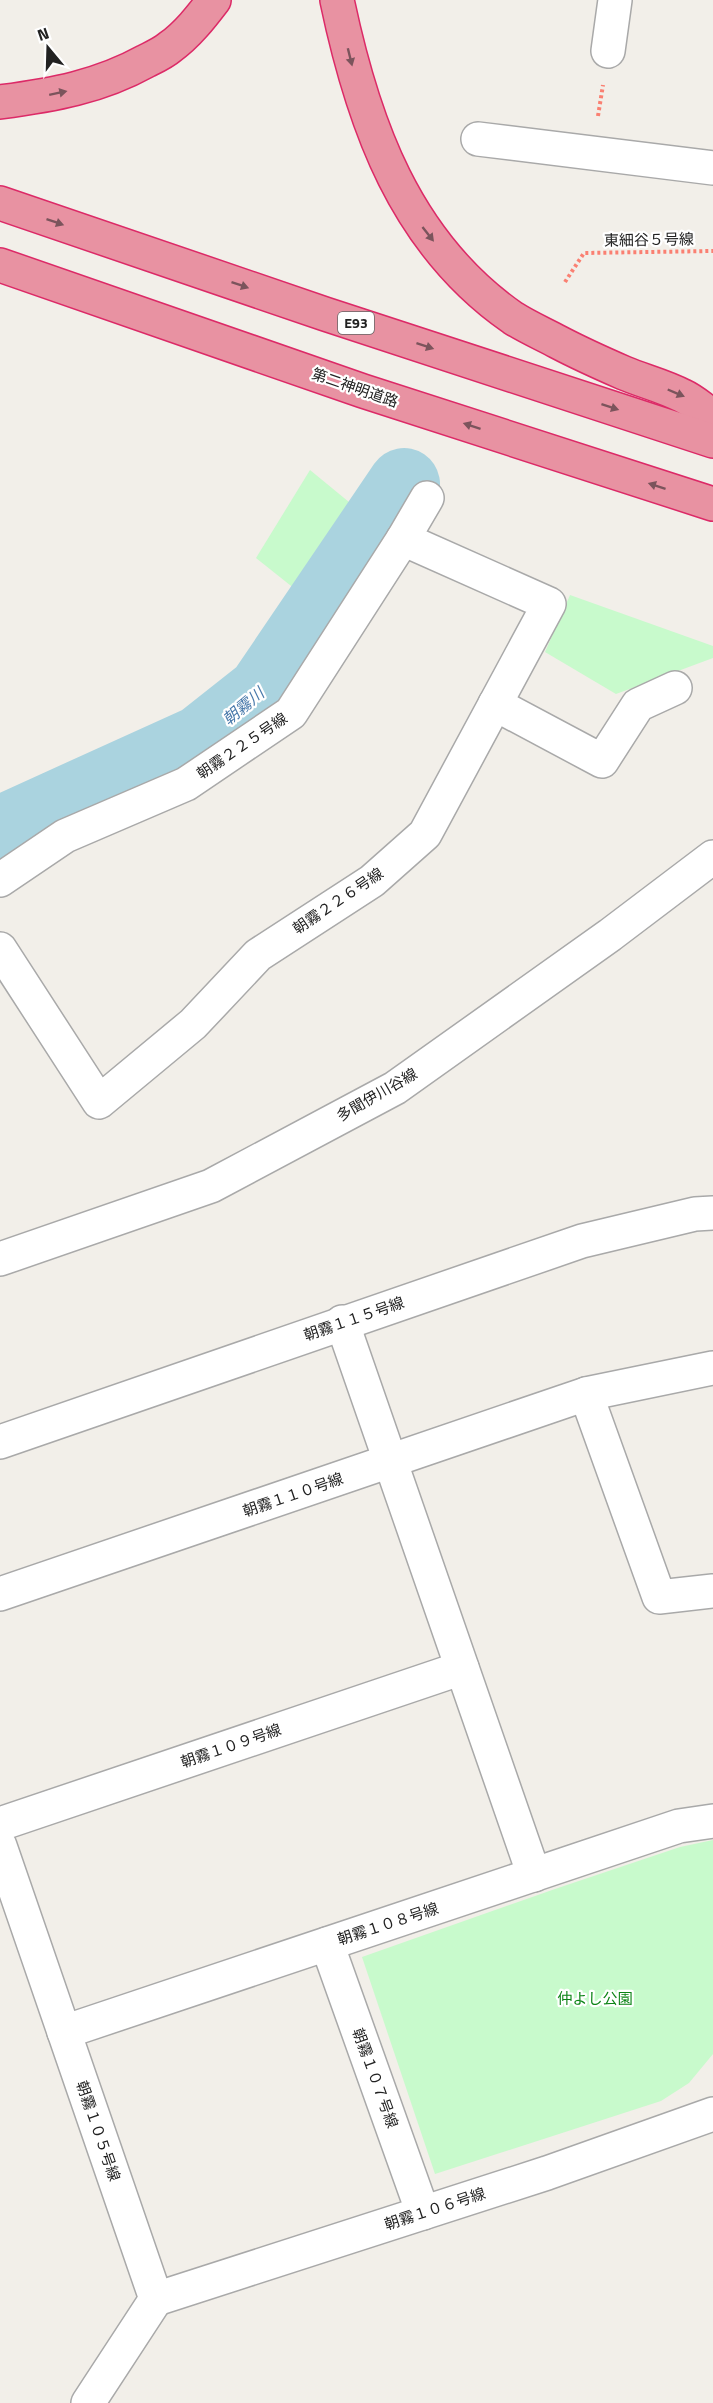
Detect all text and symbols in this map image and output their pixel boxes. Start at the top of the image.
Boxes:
north arrow [18,18,78,78]
text: N [34,21,52,47]
one-way arrow [346,48,356,66]
one-way arrow [49,88,67,98]
one-way arrow [46,217,64,227]
one-way arrow [422,226,434,242]
street label: 東細谷５号線 [604,227,694,252]
one-way arrow [231,280,249,290]
road number: E93 [338,312,374,334]
one-way arrow [416,342,434,351]
street label: 第二神明道路 [309,362,401,413]
one-way arrow [668,388,686,398]
one-way arrow [601,403,619,412]
one-way arrow [463,421,481,430]
one-way arrow [648,481,666,491]
water label: 朝霧川 [217,680,271,731]
street label: 朝霧２２５号線 [192,707,292,784]
street label: 朝霧２２６号線 [288,862,388,939]
street label: 多聞伊川谷線 [332,1062,421,1127]
street label: 朝霧１１５号線 [300,1291,407,1346]
street label: 朝霧１１０号線 [239,1467,346,1522]
street label: 朝霧１０９号線 [177,1718,284,1773]
street label: 朝霧１０８号線 [334,1896,441,1951]
park label: 仲よし公園 [557,1987,633,2010]
street label: 朝霧１０７号線 [347,2025,404,2131]
street label: 朝霧１０５号線 [71,2077,126,2184]
street label: 朝霧１０６号線 [381,2181,488,2236]

